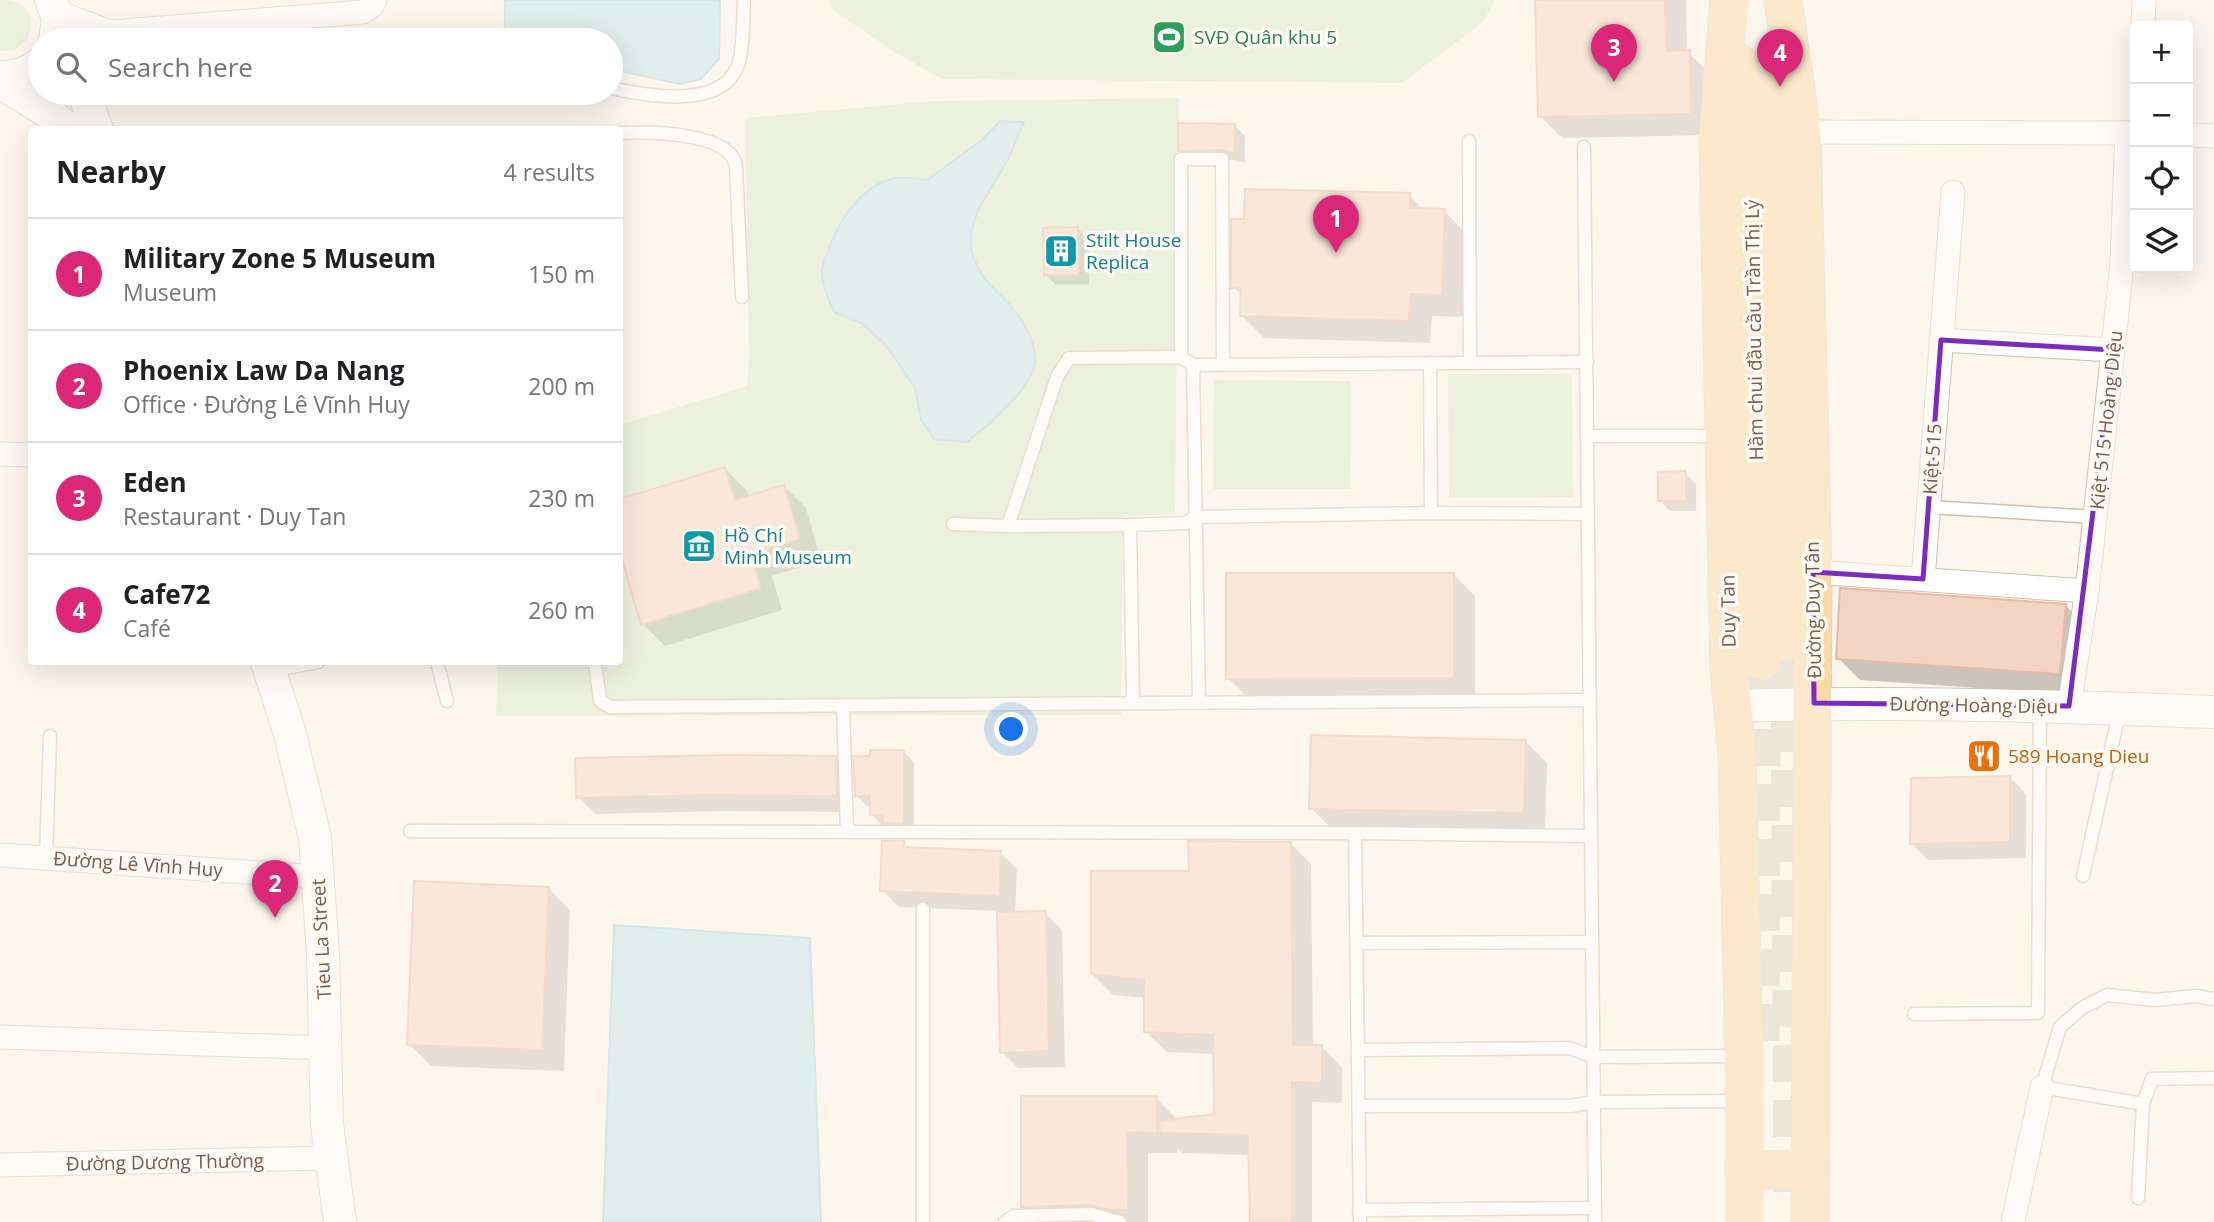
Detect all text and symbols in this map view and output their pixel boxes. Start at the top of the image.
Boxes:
sports icon: SVĐ Quân khu 5 [1150,18,1188,56]
map controls [2130,21,2193,273]
button: + [2130,21,2193,84]
place label: SVĐ Quân khu 5 [1194,24,1337,50]
pin: 3 [1591,24,1637,82]
search box [28,28,623,105]
pin: 4 [1757,29,1803,87]
icon: search [52,48,90,86]
text: Search here [108,49,253,85]
button: − [2130,84,2193,147]
button: locate [2130,147,2193,210]
text: Nearby [56,151,166,192]
text: 4 results [504,156,595,188]
pin: 1 [1313,195,1359,253]
street label: Hầm chui đầu cầu Trần Thị Lý [1739,199,1769,461]
button: layers [2130,210,2193,273]
place label: Stilt House Replica [1086,227,1181,275]
building icon: Stilt House Replica [1042,232,1080,270]
text: Military Zone 5 Museum [123,240,436,276]
text: 1 [72,258,86,290]
text: 150 m [528,258,595,290]
text: Museum [123,276,217,308]
street label: Kiệt 515 Hoàng Diệu [2084,329,2128,511]
text: Phoenix Law Da Nang [123,352,404,388]
text: 2 [72,370,86,402]
text: 200 m [528,370,595,402]
text: Office · Đường Lê Vĩnh Huy [123,388,410,420]
street label: Kiệt 515 [1917,422,1947,496]
text: Eden [123,464,186,500]
text: 3 [72,482,86,514]
text: 230 m [528,482,595,514]
text: Restaurant · Duy Tan [123,500,346,532]
place label: Hồ Chí Minh Museum [724,522,852,570]
museum icon: Hồ Chí Minh Museum [680,527,718,565]
street label: Đường Duy Tân [1799,541,1827,679]
street label: Duy Tan [1714,574,1742,648]
text: Cafe72 [123,576,210,612]
text: 4 [72,594,86,626]
text: 260 m [528,594,595,626]
text: Café [123,612,171,644]
street label: Đường Hoàng Diệu [1889,691,2059,719]
your location [994,712,1028,746]
restaurant icon: 589 Hoang Dieu [1965,737,2003,775]
place label: 589 Hoang Dieu [2008,743,2149,769]
street label: Đường Lê Vĩnh Huy [52,845,224,883]
pin: 2 [252,860,298,918]
street label: Tieu La Street [305,878,337,1000]
street label: Đường Dương Thường [66,1147,264,1177]

